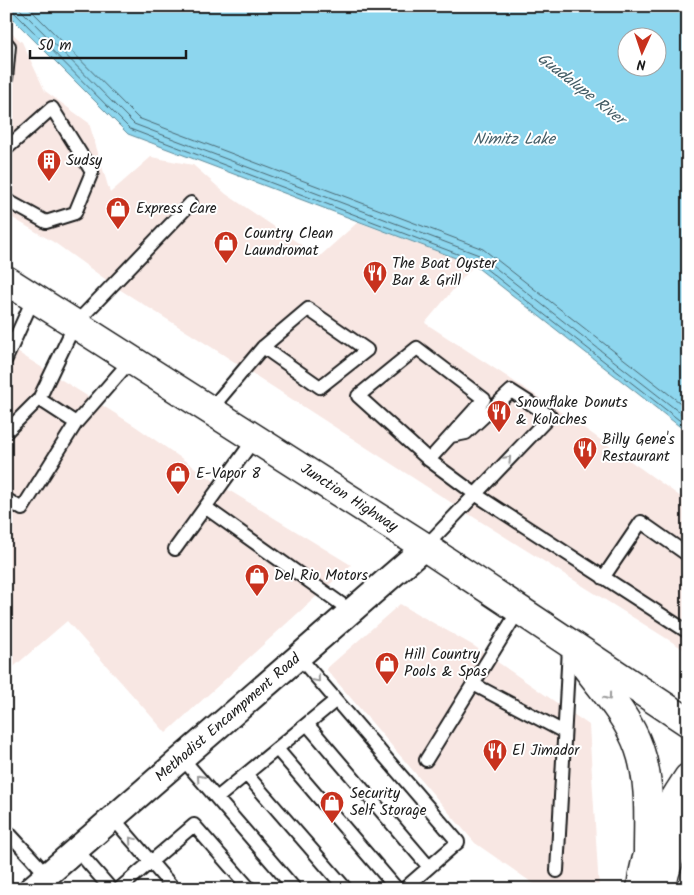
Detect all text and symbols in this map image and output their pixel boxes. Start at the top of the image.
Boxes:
scale bar [30,28,186,60]
north arrow [616,28,666,78]
text: 50 m [38,34,72,58]
water label: Guadalupe River [532,47,633,134]
text: N [636,53,646,75]
water label: Nimitz Lake [473,127,557,152]
building icon: Sudsy [36,148,62,182]
place label: Sudsy [66,149,103,173]
shop icon: Express Care [105,196,131,230]
place label: Express Care [136,197,217,221]
place label: Country Clean Laundromat [244,222,333,263]
shop icon: Country Clean Laundromat [213,230,239,264]
place label: The Boat Oyster Bar & Grill [392,252,497,293]
restaurant icon: The Boat Oyster Bar & Grill [362,260,388,294]
place label: Snowflake Donuts & Kolaches [516,391,628,432]
restaurant icon: Snowflake Donuts & Kolaches [486,399,512,433]
place label: Billy Gene's Restaurant [602,428,675,469]
restaurant icon: Billy Gene's Restaurant [572,436,598,470]
one-way arrow [503,456,512,465]
street label: Junction Highway [295,457,403,539]
shop icon: E-Vapor 8 [165,461,191,495]
place label: E-Vapor 8 [196,462,262,486]
shop icon: Del Rio Motors [244,563,270,597]
place label: Del Rio Motors [274,564,368,588]
place label: Hill Country Pools & Spas [404,643,488,684]
street label: Methodist Encampment Road [150,647,307,788]
shop icon: Hill Country Pools & Spas [374,651,400,685]
one-way arrow [312,673,321,682]
one-way arrow [602,691,611,701]
restaurant icon: El Jimador [482,738,508,772]
place label: El Jimador [512,739,580,763]
one-way arrow [197,775,206,784]
place label: Security Self Storage [350,782,427,823]
shop icon: Security Self Storage [319,790,345,824]
one-way arrow [129,836,138,845]

